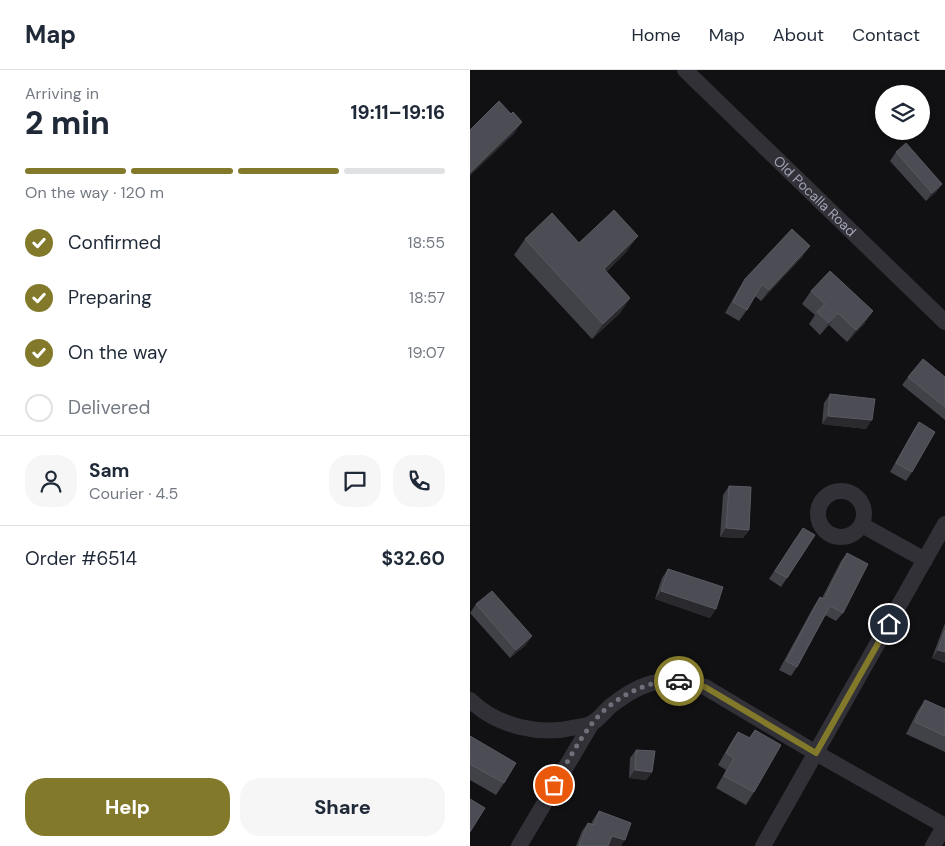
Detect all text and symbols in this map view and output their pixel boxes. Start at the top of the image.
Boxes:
text: Map [25,19,76,50]
text: Home [631,23,681,47]
text: Map [709,23,745,47]
text: About [773,23,824,47]
text: Contact [852,23,920,47]
text: Arriving in [25,83,99,104]
map controls [875,85,930,140]
button: layers [875,85,930,140]
text: 19:11–19:16 [351,100,445,125]
text: 2 min [25,102,110,144]
street label: Old Pocalla Road [770,152,860,240]
text: On the way · 120 m [25,182,164,203]
icon: check [25,229,53,257]
text: Confirmed [68,230,161,255]
text: 18:55 [408,232,445,253]
icon: check [25,284,53,312]
text: Preparing [68,285,152,310]
text: 18:57 [409,287,445,308]
icon: check [25,339,53,367]
text: On the way [68,340,168,365]
text: 19:07 [407,342,445,363]
text: Delivered [68,395,150,420]
button: person [25,455,77,507]
button: chat [329,455,381,507]
button: phone [393,455,445,507]
text: Sam [89,458,130,483]
text: Courier · 4.5 [89,483,178,504]
text: Order #6514 [25,546,137,571]
text: $32.60 [381,546,445,571]
pin [868,603,910,645]
icon: home [875,610,903,638]
courier [654,656,704,706]
icon: car [665,667,693,695]
pin [533,764,575,806]
icon: bag [540,771,568,799]
button: Help [25,778,230,836]
button: Share [240,778,445,836]

